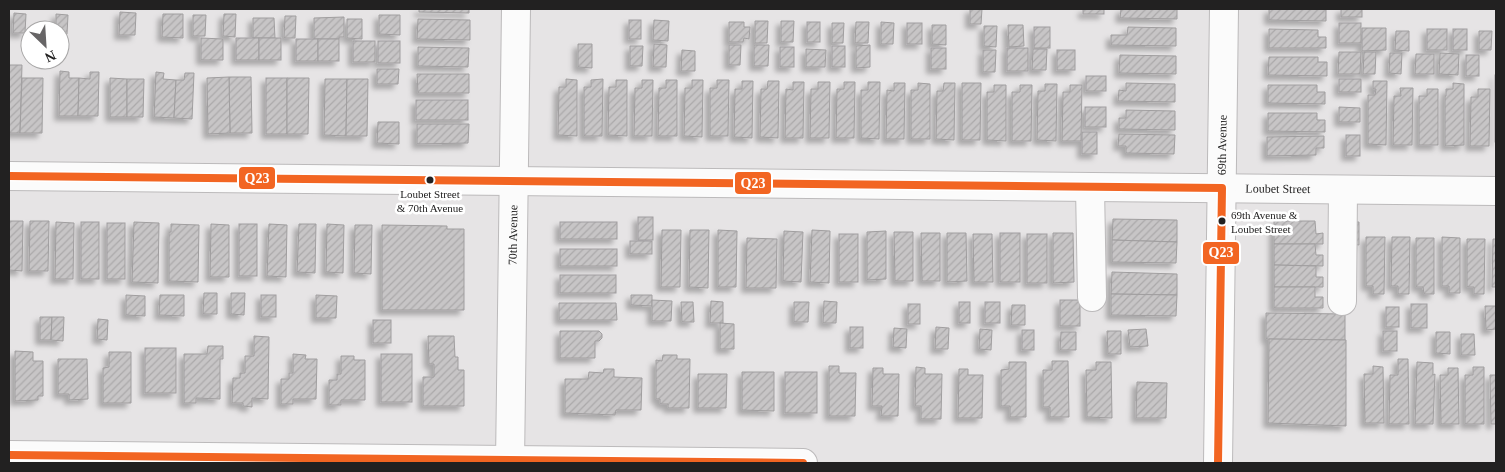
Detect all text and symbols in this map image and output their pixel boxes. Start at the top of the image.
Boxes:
north arrow [20,20,70,70]
text: N [43,47,58,65]
street label: 69th Avenue [1215,115,1230,175]
line badge: Q23 [238,166,276,190]
text: Q23 [245,171,269,186]
line badge: Q23 [734,171,772,195]
marker: Loubet Street & 70th Avenue [425,175,435,185]
text: Q23 [741,176,765,191]
street label: Loubet Street [1245,181,1311,196]
place label: Loubet Street & 70th Avenue [397,188,463,214]
street label: 70th Avenue [506,205,520,265]
place label: 69th Avenue & Loubet Street [1231,209,1298,235]
marker: 69th Avenue & Loubet Street [1217,216,1227,226]
line badge: Q23 [1202,241,1240,265]
text: Q23 [1209,245,1233,260]

